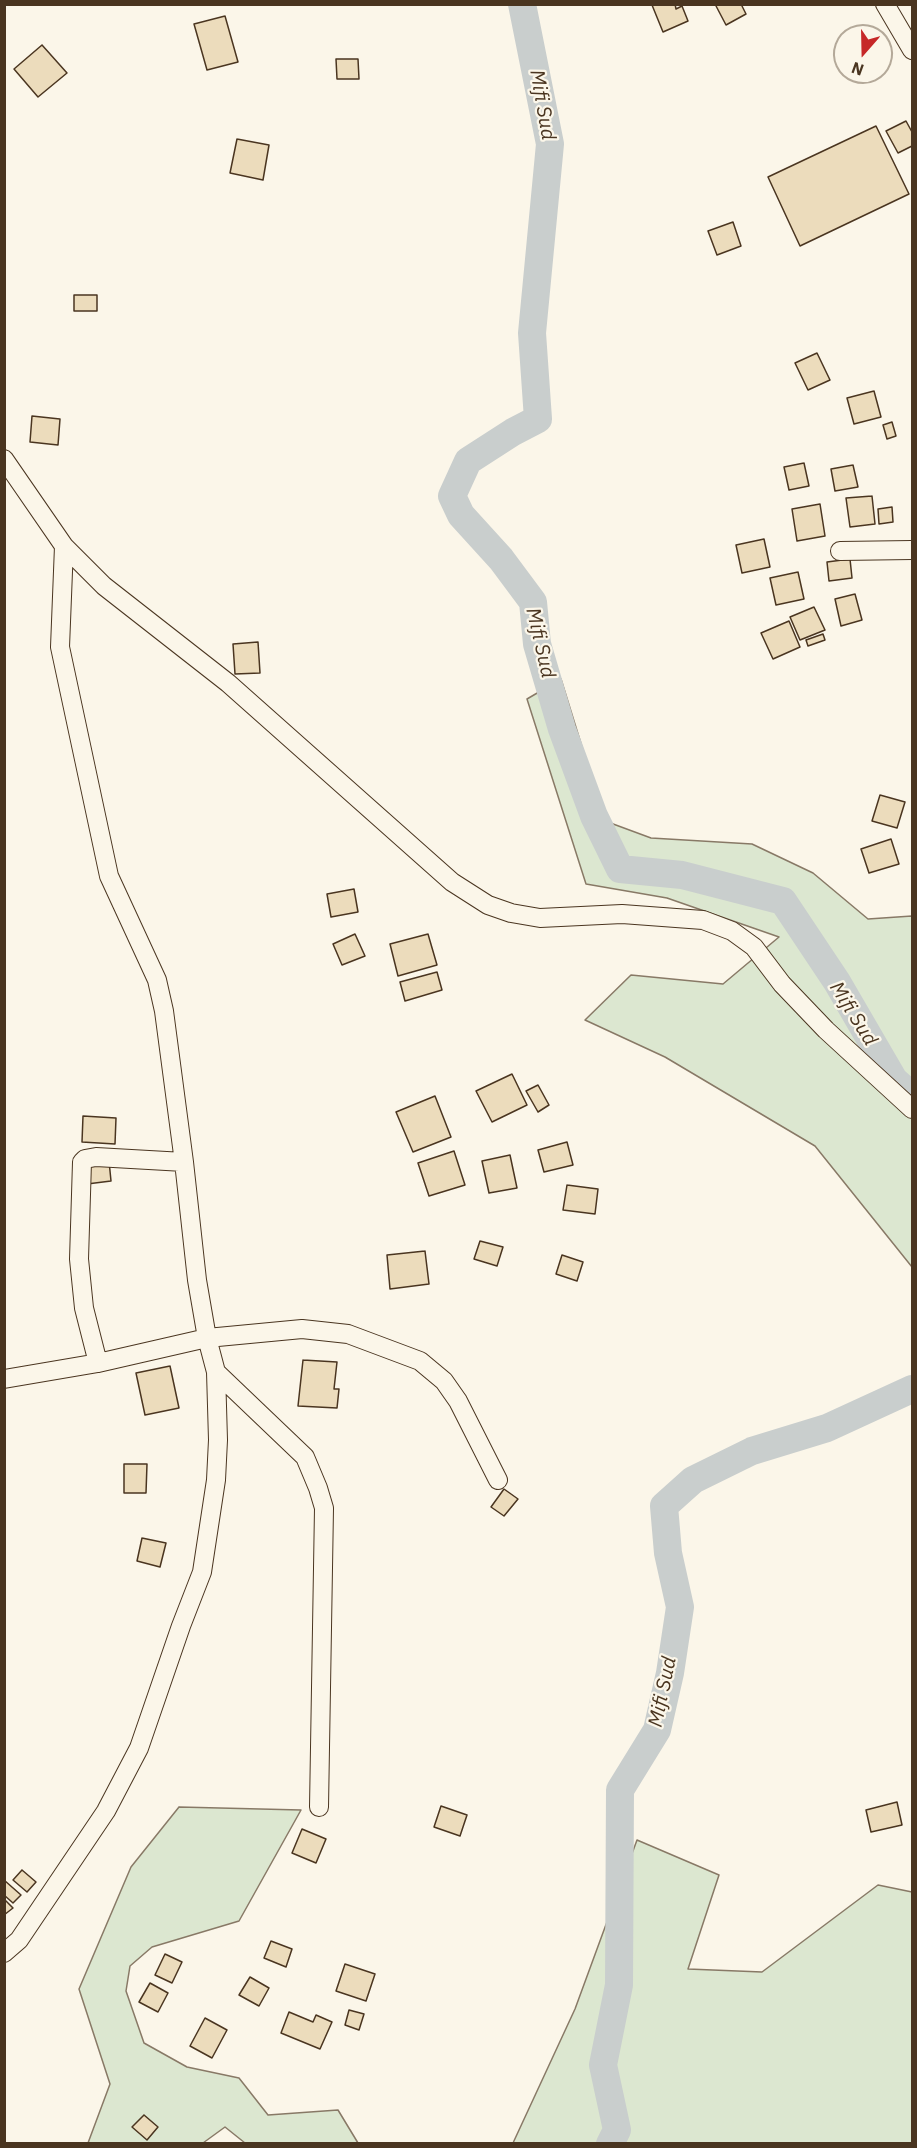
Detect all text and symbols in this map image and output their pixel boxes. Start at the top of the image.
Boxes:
north arrow [833,24,893,84]
text: N [849,58,866,80]
water label: Mifi Sud [524,68,560,142]
water label: Mifi Sud [520,606,560,680]
water label: Mifi Sud [824,977,882,1051]
water label: Mifi Sud [644,1655,682,1729]

